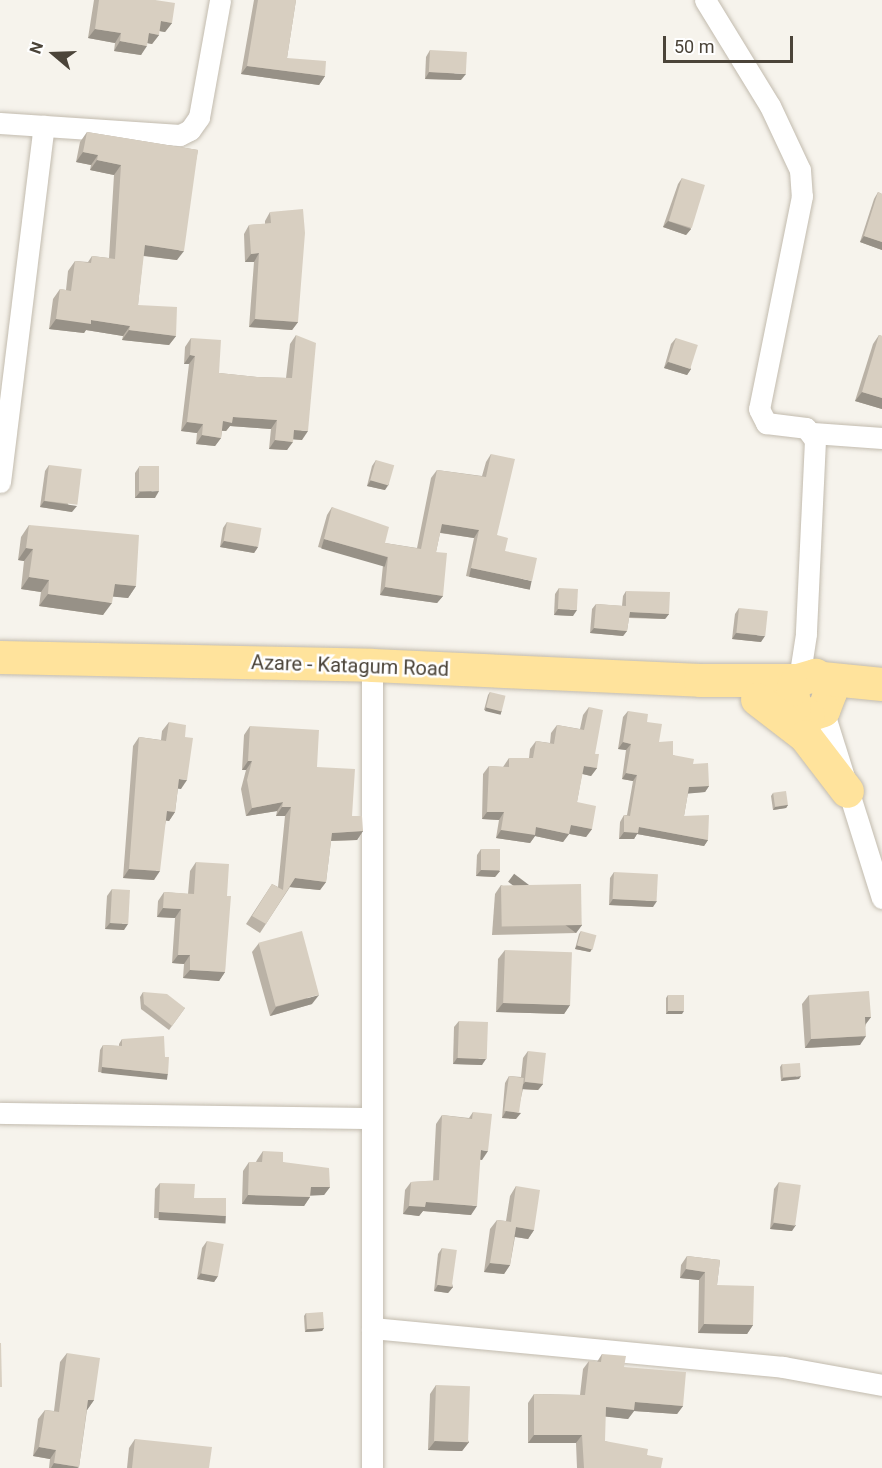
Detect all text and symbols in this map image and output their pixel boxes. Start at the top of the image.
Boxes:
north arrow [24,24,84,84]
scale bar [666,24,796,62]
text: 50 m [674,36,714,57]
text: N [26,40,47,56]
street label: Azare - Katagum Road [251,651,449,681]

